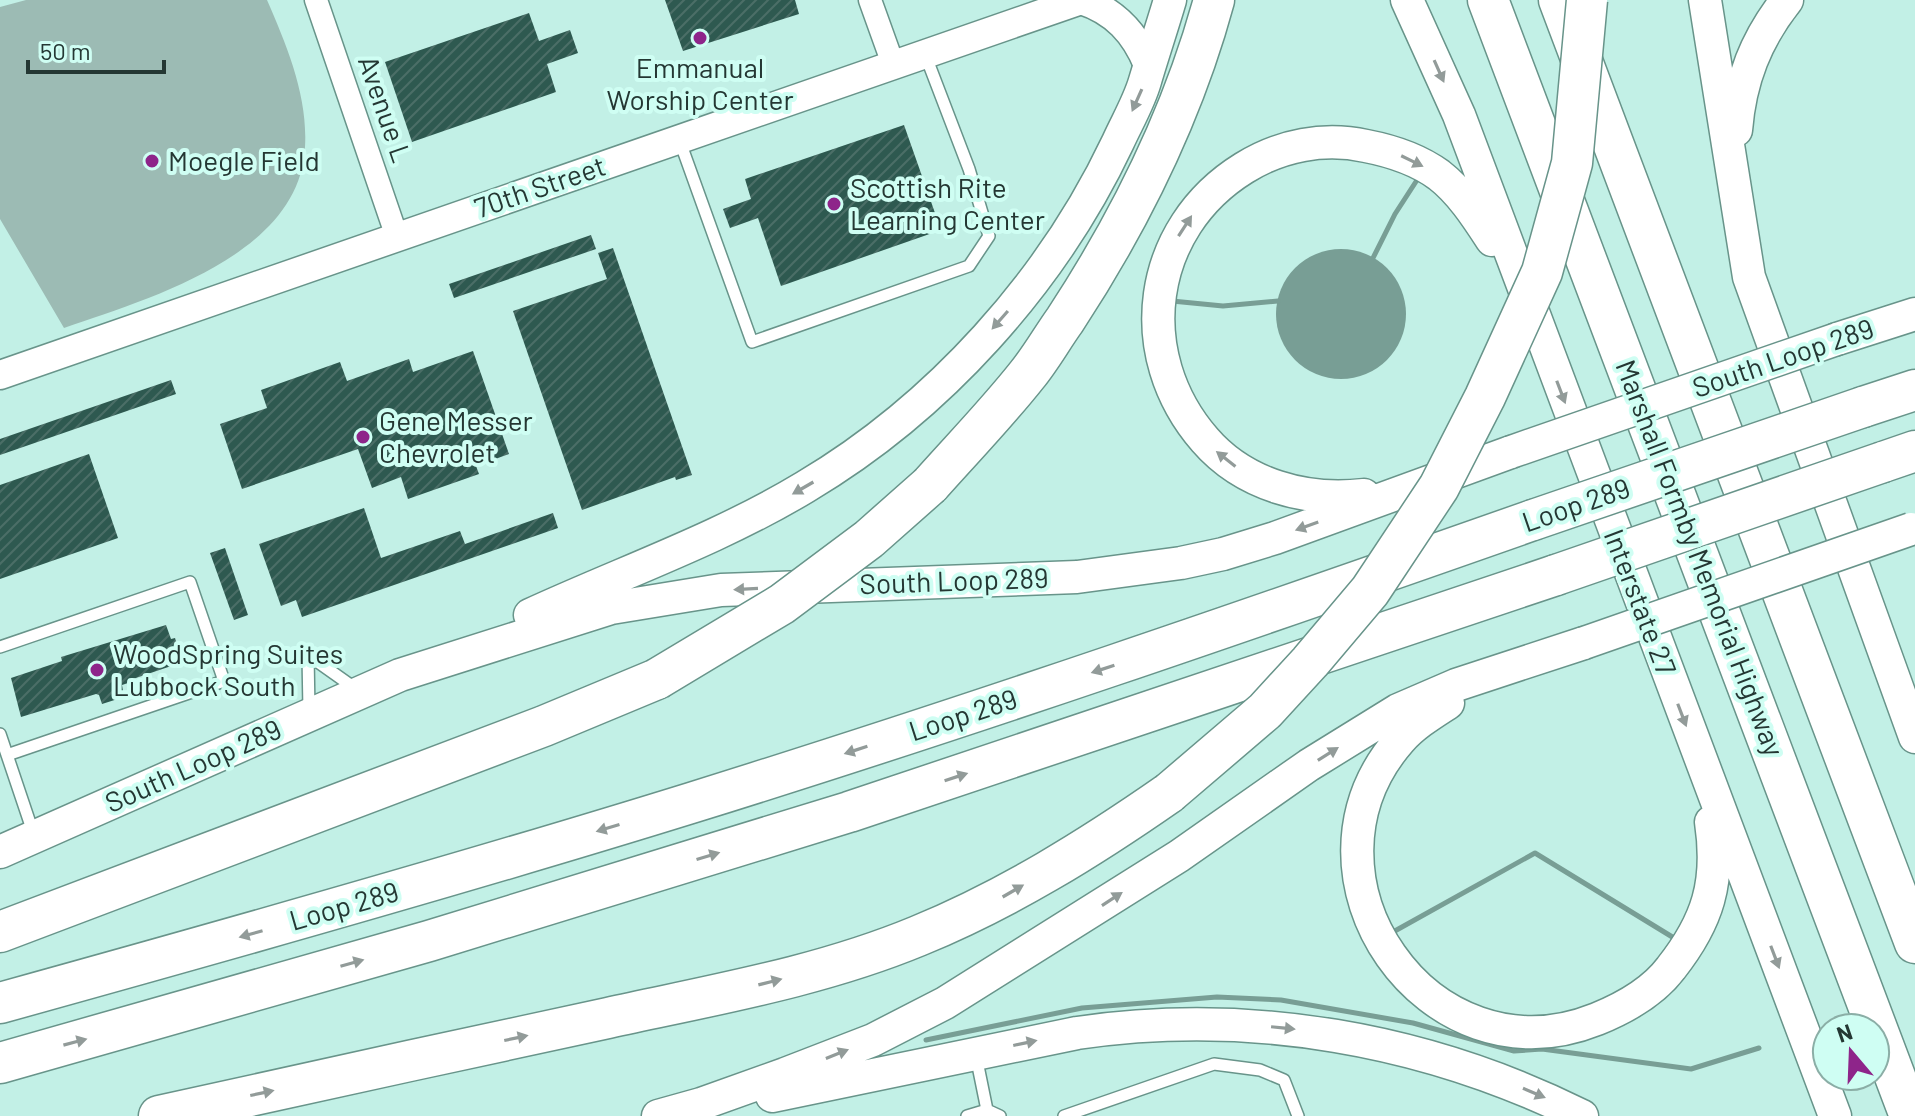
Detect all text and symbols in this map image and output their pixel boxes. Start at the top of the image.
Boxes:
scale bar [28,24,164,74]
marker: Emmanual Worship Center [691,29,709,47]
text: 50 m [40,36,91,65]
place label: Emmanual Worship Center [606,50,794,116]
street label: Avenue L [352,51,420,166]
one-way arrow [1432,59,1446,83]
one-way arrow [1130,89,1143,112]
place label: Moegle Field [168,143,320,177]
street label: 70th Street [470,148,610,224]
marker: Moegle Field [143,152,161,170]
one-way arrow [1401,154,1424,168]
place label: Scottish Rite Learning Center [850,170,1045,236]
marker: Scottish Rite Learning Center [825,195,843,213]
one-way arrow [1178,216,1193,237]
one-way arrow [992,310,1009,330]
street label: South Loop 289 [1688,310,1878,404]
street label: Marshall Formby Memorial Highway [1609,355,1792,761]
one-way arrow [1555,380,1568,404]
place label: Gene Messer Chevrolet [379,403,533,469]
marker: Gene Messer Chevrolet [354,428,372,446]
one-way arrow [1216,451,1236,467]
street label: Loop 289 [1517,470,1634,538]
one-way arrow [792,481,814,495]
one-way arrow [1295,520,1319,533]
street label: Interstate 27 [1598,524,1684,679]
street label: South Loop 289 [859,560,1049,600]
one-way arrow [733,582,758,595]
place label: WoodSpring Suites Lubbock South [113,636,343,702]
marker: WoodSpring Suites Lubbock South [88,661,106,679]
one-way arrow [1090,663,1114,675]
street label: Loop 289 [904,681,1021,747]
one-way arrow [1676,703,1689,727]
street label: South Loop 289 [99,711,286,819]
one-way arrow [843,744,867,756]
one-way arrow [1317,746,1338,761]
one-way arrow [945,771,969,783]
one-way arrow [595,822,619,835]
one-way arrow [697,849,721,862]
street label: Loop 289 [285,873,402,937]
one-way arrow [1002,885,1024,899]
one-way arrow [1101,892,1123,906]
one-way arrow [238,928,263,940]
one-way arrow [1769,945,1782,969]
one-way arrow [340,957,365,969]
one-way arrow [758,975,783,987]
north arrow [1811,1012,1891,1092]
text: N [1833,1017,1855,1047]
one-way arrow [1271,1022,1296,1035]
one-way arrow [504,1031,529,1044]
one-way arrow [63,1036,88,1048]
one-way arrow [1013,1036,1038,1048]
one-way arrow [825,1047,849,1060]
one-way arrow [250,1086,275,1099]
one-way arrow [1522,1087,1546,1100]

